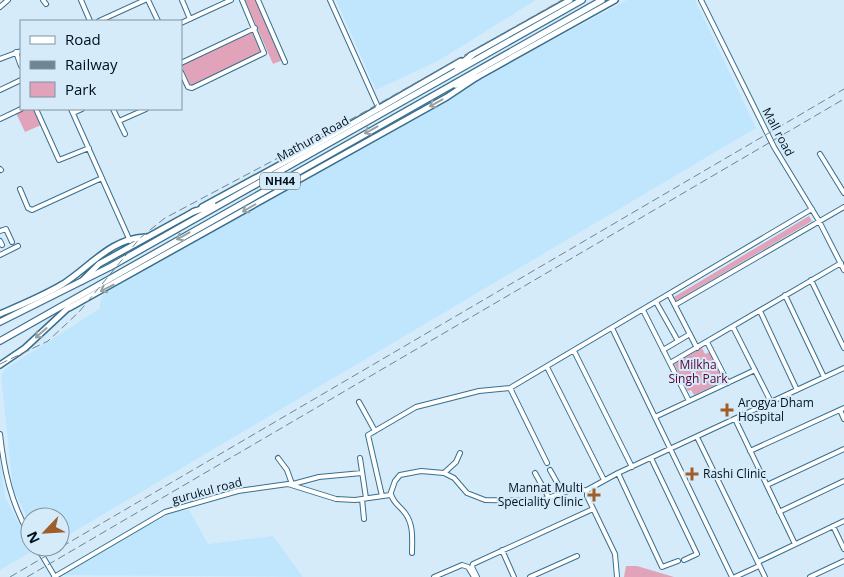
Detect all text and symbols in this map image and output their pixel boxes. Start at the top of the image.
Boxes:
legend [20,20,182,110]
text: Road [65,29,101,49]
text: Railway [65,54,118,74]
text: Park [65,79,96,99]
one-way arrow [429,98,444,108]
street label: Mall road [759,104,798,159]
street label: Mathura Road [274,112,352,165]
one-way arrow [363,125,378,135]
road number: NH44 [260,172,300,190]
one-way arrow [242,204,256,214]
one-way arrow [177,231,191,241]
one-way arrow [100,284,115,293]
one-way arrow [35,327,48,339]
park label: Milkha Singh Park [668,356,728,387]
place label: Arogya Dham Hospital [738,394,814,425]
marker: Arogya Dham Hospital [720,403,734,417]
place label: Rashi Clinic [703,465,766,482]
marker: Rashi Clinic [685,467,699,481]
street label: gurukul road [170,473,244,508]
place label: Mannat Multi Speciality Clinic [498,479,583,510]
marker: Mannat Multi Speciality Clinic [587,488,601,502]
north arrow [20,507,70,557]
text: N [22,529,44,547]

